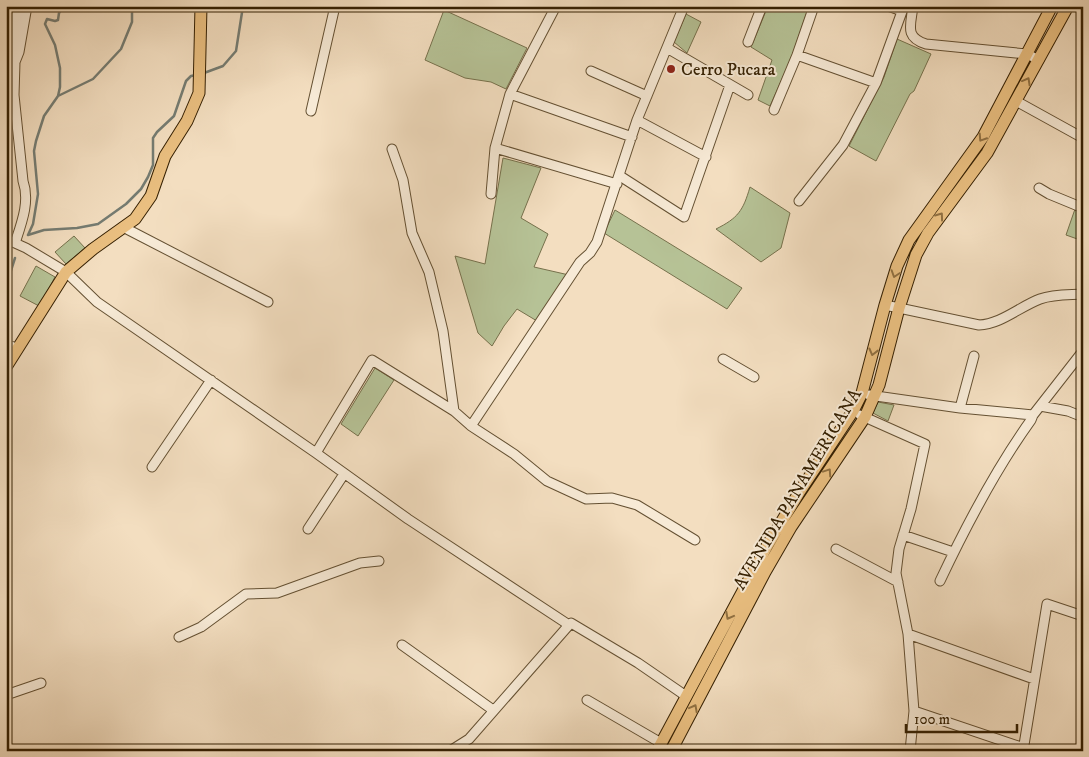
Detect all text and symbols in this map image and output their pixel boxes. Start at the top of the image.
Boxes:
place label: Cerro Pucara [681,59,776,81]
marker: Cerro Pucara [665,63,677,75]
one-way arrow [1021,77,1031,86]
one-way arrow [978,132,988,141]
one-way arrow [934,213,943,222]
one-way arrow [891,269,901,278]
one-way arrow [868,347,879,356]
street label: AVENIDA PANAMERICANA [729,384,867,594]
one-way arrow [822,468,831,478]
one-way arrow [725,611,735,620]
scale bar [906,702,1018,734]
one-way arrow [688,704,698,713]
text: 100 m [914,710,950,729]

